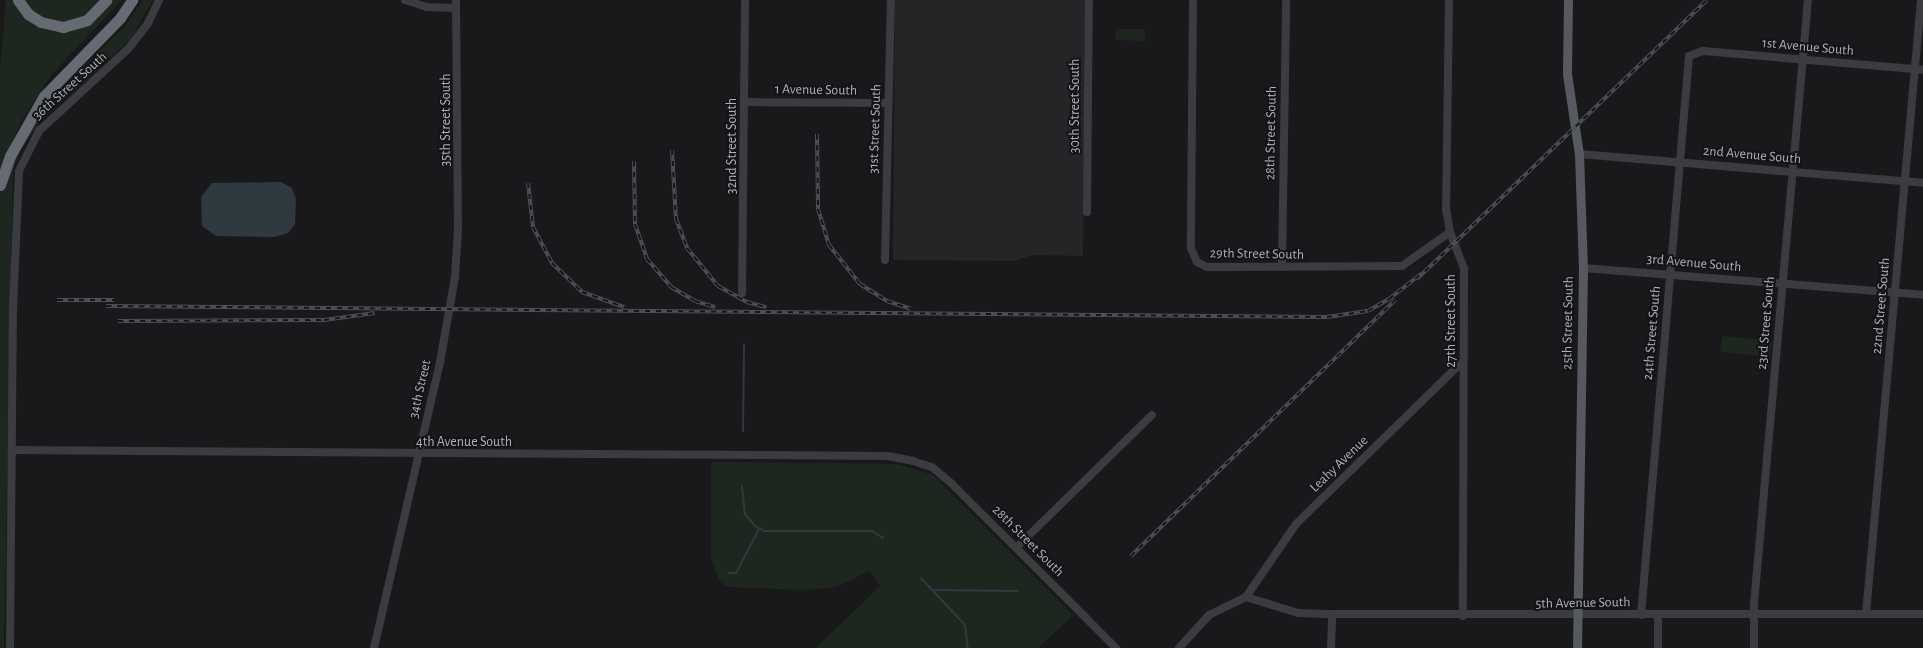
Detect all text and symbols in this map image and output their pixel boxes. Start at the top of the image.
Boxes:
street label: 1st Avenue South [1761,35,1855,59]
street label: 36th Street South [30,48,110,124]
street label: 30th Street South [1067,59,1083,153]
street label: 35th Street South [438,73,454,167]
street label: 1 Avenue South [775,81,857,99]
street label: 31st Street South [865,84,885,174]
street label: 28th Street South [1262,86,1280,180]
street label: 32nd Street South [724,98,740,194]
street label: 2nd Avenue South [1702,142,1802,168]
street label: 29th Street South [1210,245,1304,263]
street label: 3rd Avenue South [1646,250,1742,276]
street label: 22nd Street South [1868,257,1894,355]
street label: 27th Street South [1443,274,1459,368]
street label: 25th Street South [1559,276,1577,370]
street label: 23rd Street South [1754,276,1778,370]
street label: 24th Street South [1640,285,1664,381]
street label: 34th Street [405,358,435,420]
street label: Leahy Avenue [1306,432,1372,496]
street label: 4th Avenue South [416,434,512,450]
street label: 28th Street South [989,502,1067,580]
street label: 5th Avenue South [1535,594,1631,612]

